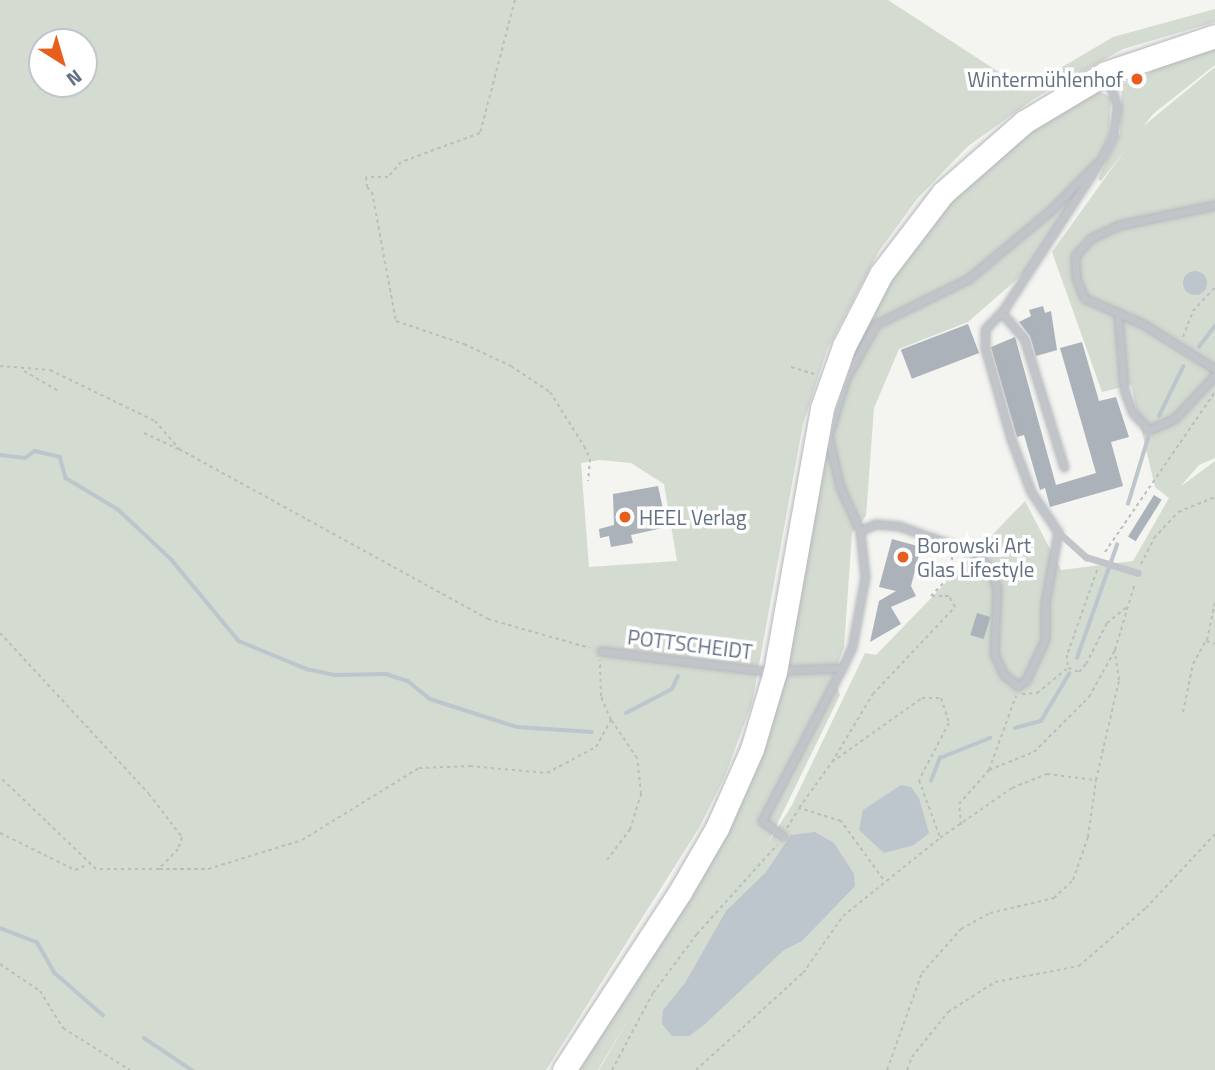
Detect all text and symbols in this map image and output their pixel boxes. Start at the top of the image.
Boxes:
north arrow [28,28,98,98]
text: N [61,63,89,94]
place label: Wintermühlenhof [967,66,1123,92]
marker: Wintermühlenhof [1129,71,1145,87]
place label: HEEL Verlag [639,504,747,530]
marker: HEEL Verlag [617,509,633,525]
place label: Borowski Art Glas Lifestyle [917,532,1034,582]
marker: Borowski Art Glas Lifestyle [895,549,911,565]
street label: POTTSCHEIDT [626,624,754,664]

